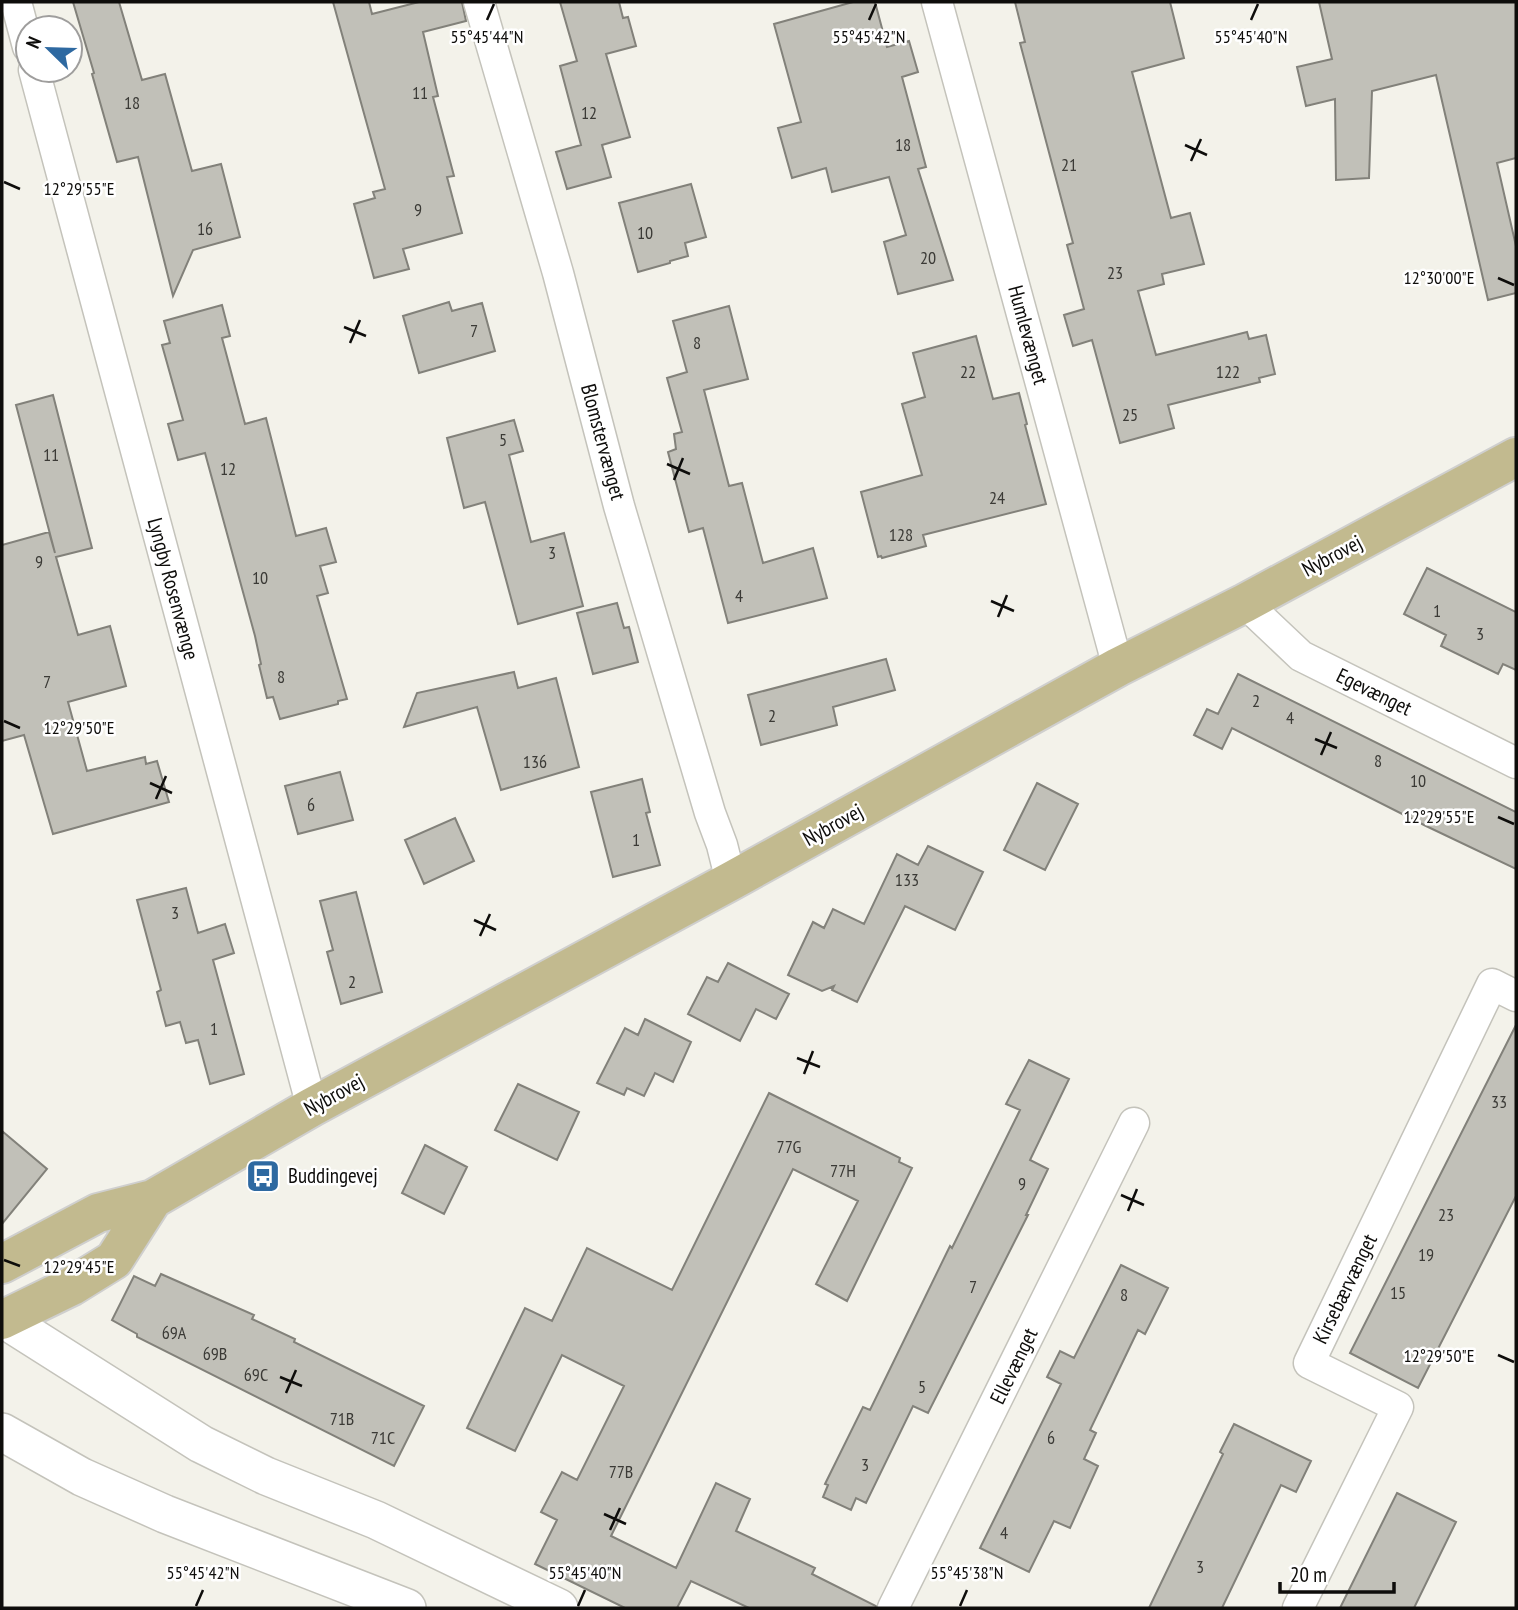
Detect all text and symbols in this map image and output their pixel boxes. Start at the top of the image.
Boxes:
north arrow [14,14,84,84]
text: 55°45'44"N [451,25,523,48]
text: 55°45'42"N [833,25,905,48]
text: 55°45'40"N [1215,25,1287,48]
text: N [20,33,46,52]
house number: 11 [412,81,428,104]
house number: 18 [124,91,140,114]
house number: 12 [581,101,597,124]
house number: 18 [895,133,911,156]
house number: 21 [1061,153,1077,176]
text: 12°29'55"E [44,177,114,200]
house number: 9 [414,198,422,221]
house number: 16 [197,217,213,240]
house number: 10 [637,221,653,244]
house number: 20 [920,246,936,269]
house number: 23 [1107,261,1123,284]
text: 12°30'00"E [1404,266,1474,289]
street label: Humlevænget [1002,282,1055,388]
house number: 7 [470,319,478,342]
house number: 8 [693,331,701,354]
house number: 22 [960,360,976,383]
house number: 122 [1216,360,1240,383]
street label: Blomstervænget [575,381,632,503]
house number: 25 [1122,403,1138,426]
house number: 5 [499,428,507,451]
house number: 11 [43,443,59,466]
house number: 12 [220,457,236,480]
house number: 24 [989,486,1005,509]
street label: Lyngby Rosenvænge [142,515,205,663]
house number: 128 [889,523,913,546]
street label: Nybrovej [1297,529,1366,583]
house number: 3 [548,541,556,564]
house number: 9 [35,550,43,573]
house number: 10 [252,566,268,589]
house number: 4 [735,584,743,607]
house number: 1 [1433,599,1441,622]
house number: 3 [1476,622,1484,645]
street label: Egevænget [1332,662,1417,721]
house number: 8 [277,665,285,688]
house number: 7 [43,670,51,693]
house number: 2 [1252,689,1260,712]
house number: 2 [768,704,776,727]
house number: 4 [1286,706,1294,729]
text: 12°29'50"E [44,716,114,739]
house number: 8 [1374,749,1382,772]
house number: 136 [523,750,547,773]
house number: 10 [1410,769,1426,792]
house number: 6 [307,793,315,816]
street label: Nybrovej [798,797,867,852]
text: 12°29'55"E [1404,805,1474,828]
house number: 1 [632,828,640,851]
house number: 133 [895,868,919,891]
house number: 3 [171,901,179,924]
house number: 2 [348,970,356,993]
house number: 1 [210,1017,218,1040]
street label: Nybrovej [299,1067,368,1122]
house number: 33 [1491,1090,1507,1113]
house number: 77G [777,1135,802,1158]
bus stop icon: Buddingevej [244,1157,282,1195]
house number: 77H [830,1159,856,1182]
place label: Buddingevej [288,1162,378,1189]
house number: 9 [1018,1172,1026,1195]
house number: 23 [1438,1203,1454,1226]
street label: Kirsebærvænget [1306,1229,1383,1348]
house number: 19 [1418,1243,1434,1266]
text: 12°29'45"E [44,1255,114,1278]
house number: 7 [969,1275,977,1298]
house number: 15 [1390,1281,1406,1304]
house number: 8 [1120,1283,1128,1306]
house number: 69A [162,1321,187,1344]
street label: Ellevænget [984,1323,1044,1408]
house number: 69B [203,1342,227,1365]
text: 12°29'50"E [1404,1344,1474,1367]
house number: 69C [244,1363,268,1386]
house number: 5 [918,1375,926,1398]
house number: 71B [330,1407,354,1430]
house number: 71C [371,1426,395,1449]
house number: 6 [1047,1426,1055,1449]
house number: 3 [861,1453,869,1476]
house number: 77B [609,1460,633,1483]
house number: 4 [1000,1521,1008,1544]
scale bar [1280,1550,1394,1594]
house number: 3 [1196,1555,1204,1578]
text: 55°45'42"N [167,1561,239,1584]
text: 55°45'40"N [549,1561,621,1584]
text: 55°45'38"N [931,1561,1003,1584]
text: 20 m [1290,1561,1327,1588]

